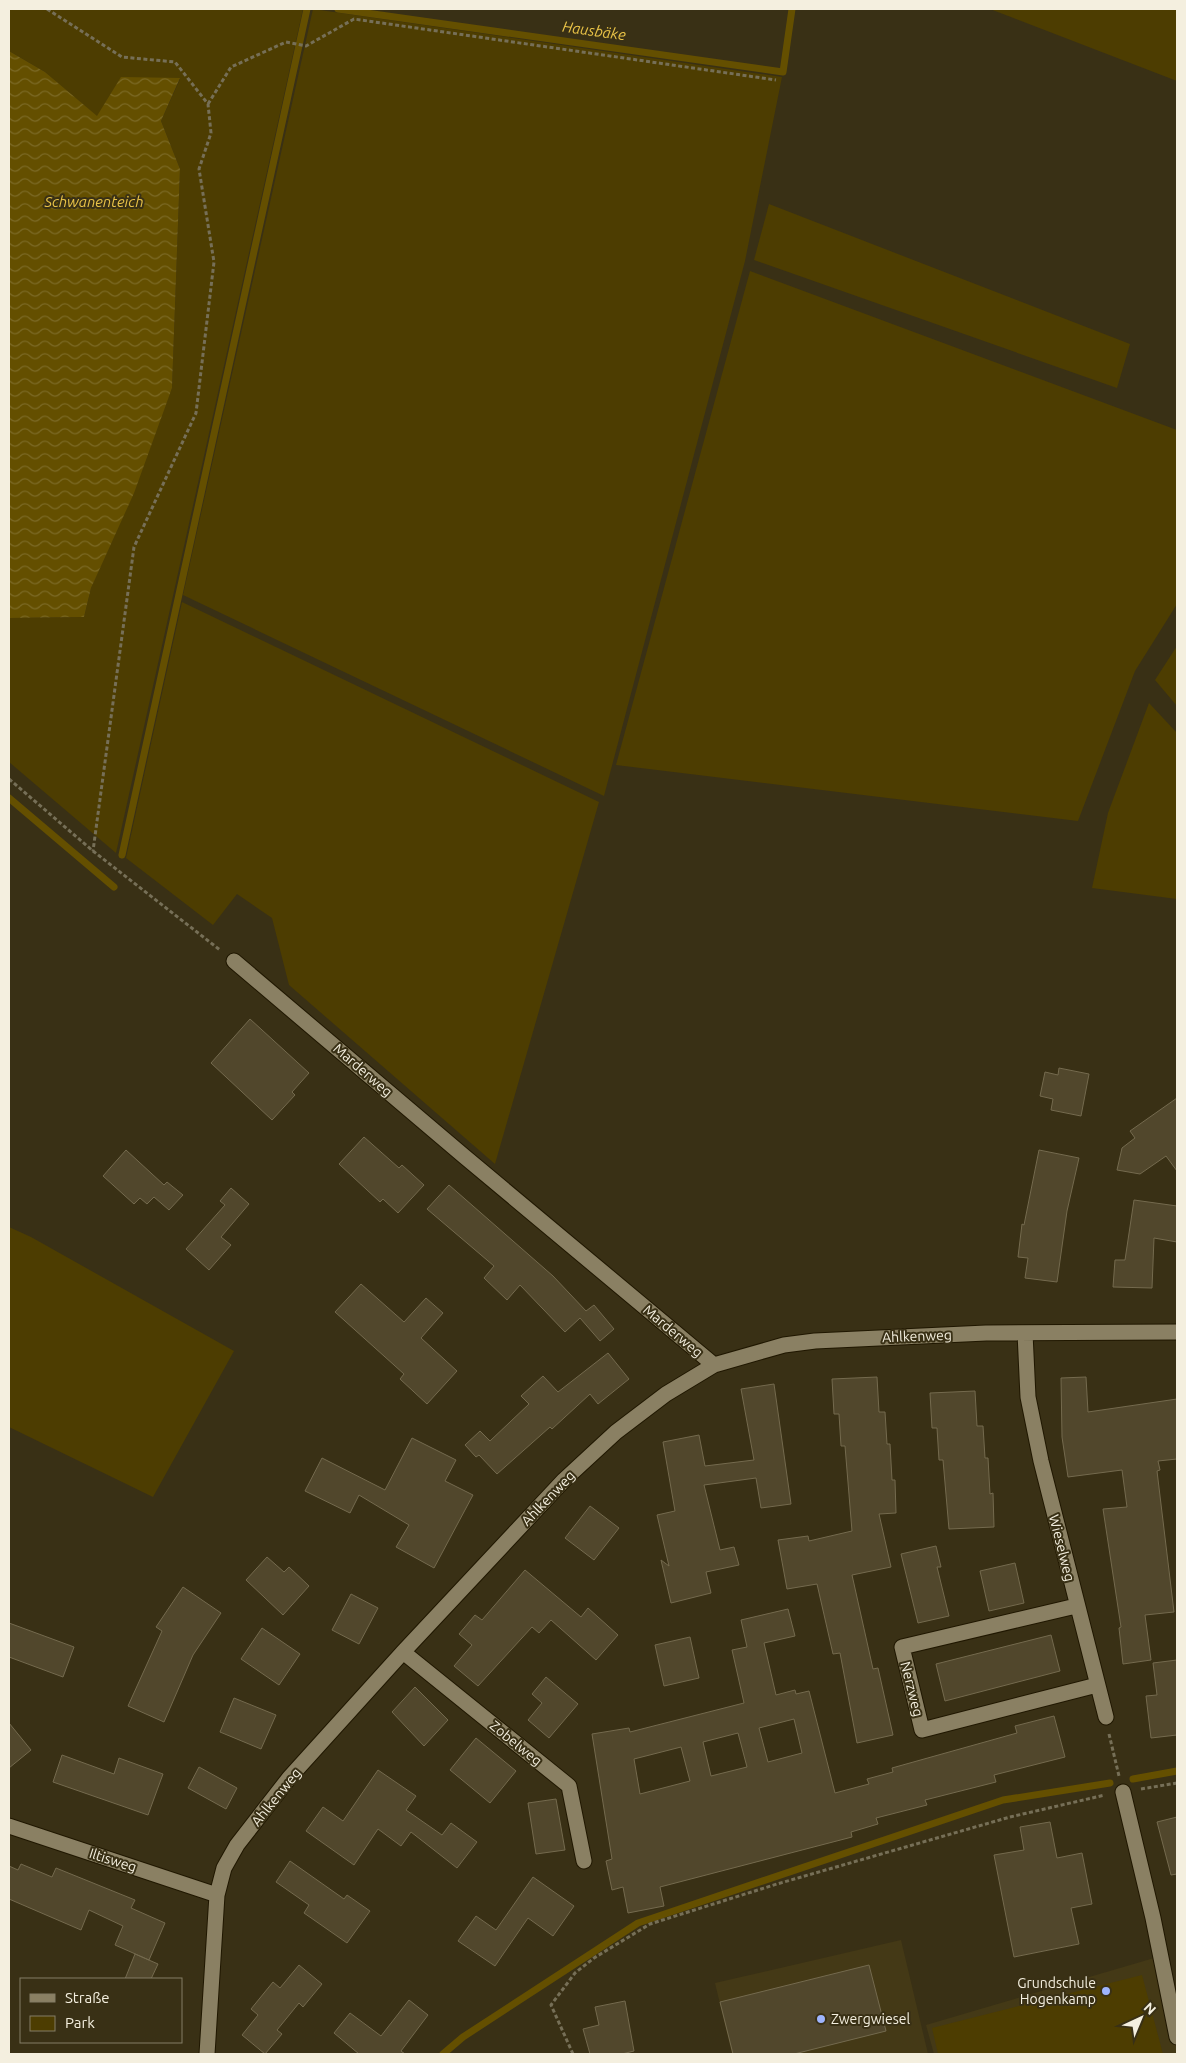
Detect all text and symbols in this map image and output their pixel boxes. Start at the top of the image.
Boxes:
water label: Hausbäke [561,18,627,43]
water label: Schwanenteich [43,193,144,210]
street label: Marderweg [330,1040,396,1100]
street label: Marderweg [640,1301,706,1361]
street label: Ahlkenweg [882,1327,952,1345]
street label: Ahlkenweg [518,1467,578,1529]
street label: Wieselweg [1046,1513,1078,1583]
street label: Nerzweg [897,1660,927,1718]
street label: Zobelweg [487,1717,545,1769]
street label: Ahlkenweg [248,1765,304,1829]
street label: Iltisweg [87,1845,139,1875]
place label: Grundschule Hogenkamp [1017,1975,1096,2007]
legend [20,1978,182,2043]
marker: Grundschule Hogenkamp [1100,1985,1112,1997]
text: Straße [65,1989,109,2006]
north arrow [1116,1993,1166,2043]
text: N [1141,1999,1159,2018]
place label: Zwergwiesel [831,2011,910,2027]
marker: Zwergwiesel [815,2013,827,2025]
text: Park [65,2014,95,2031]

